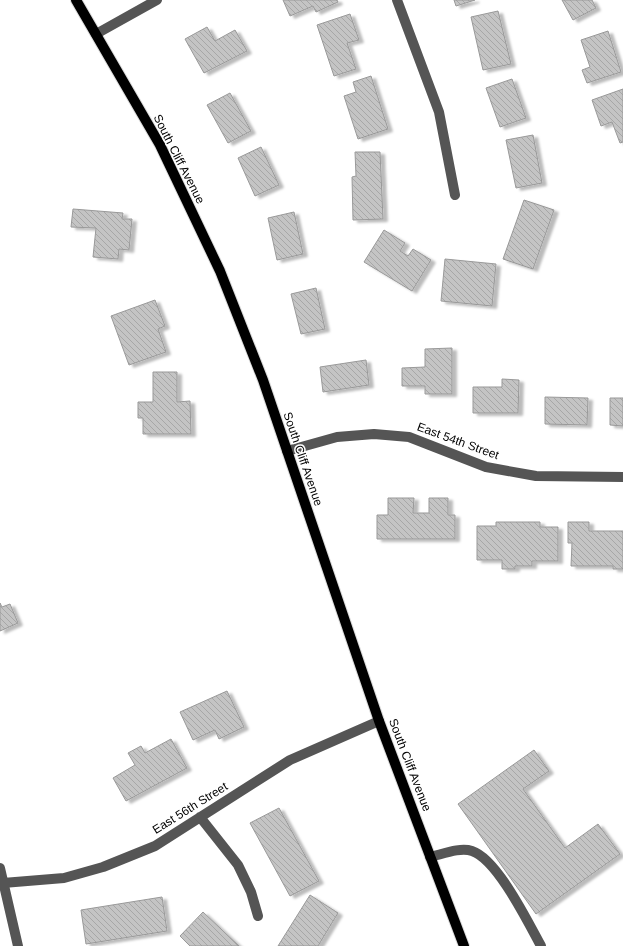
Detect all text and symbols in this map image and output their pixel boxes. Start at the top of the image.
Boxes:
street label: South Cliff Avenue [150,112,208,206]
street label: South Cliff Avenue [280,410,326,508]
street label: East 54th Street [415,420,501,463]
street label: South Cliff Avenue [386,717,434,814]
street label: East 56th Street [150,779,231,837]

